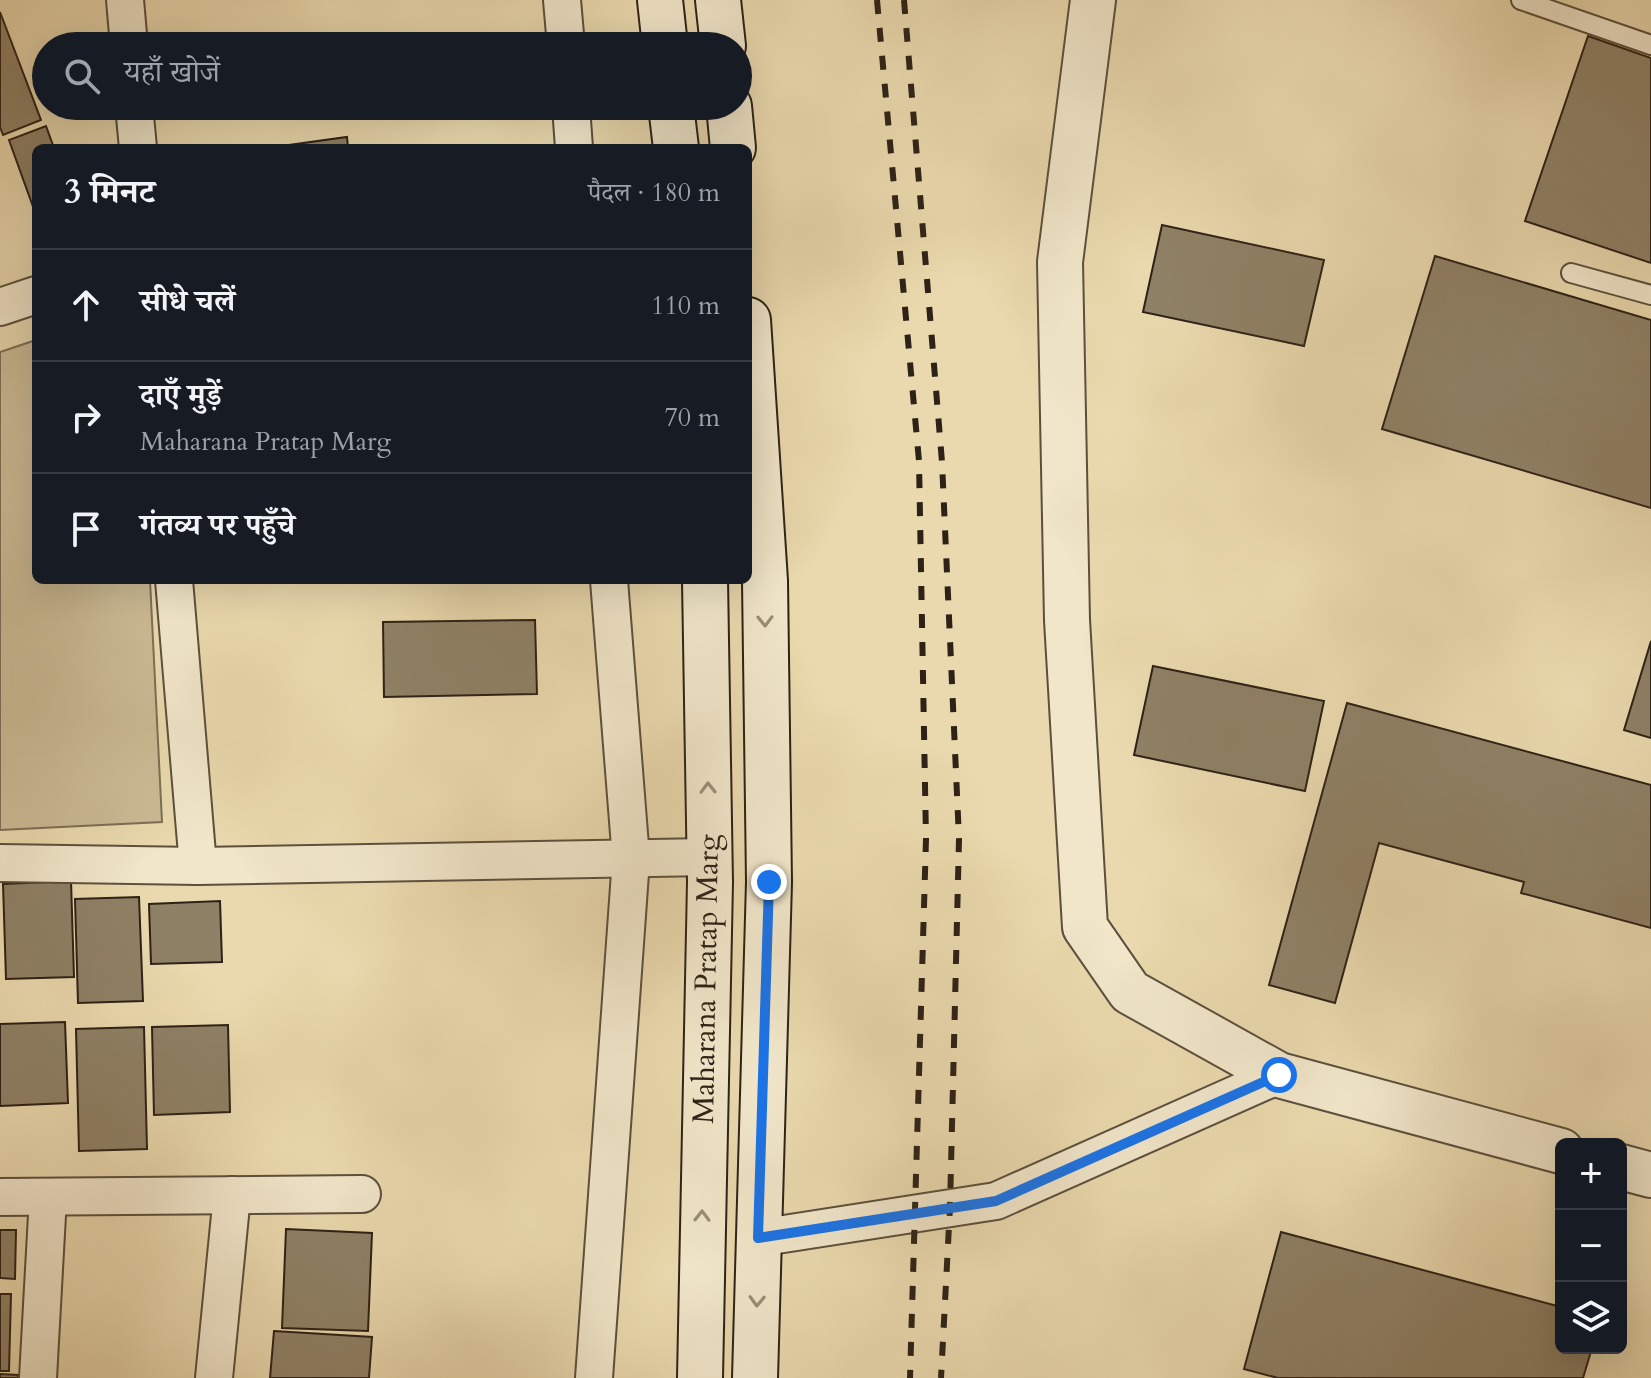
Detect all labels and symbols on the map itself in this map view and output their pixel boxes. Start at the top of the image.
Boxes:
one-way arrow [756,615,774,628]
one-way arrow [699,781,717,794]
street label: Maharana Pratap Marg [683,834,729,1124]
route end [751,864,787,900]
route start [1261,1057,1297,1093]
one-way arrow [694,1209,711,1222]
one-way arrow [748,1295,765,1308]

